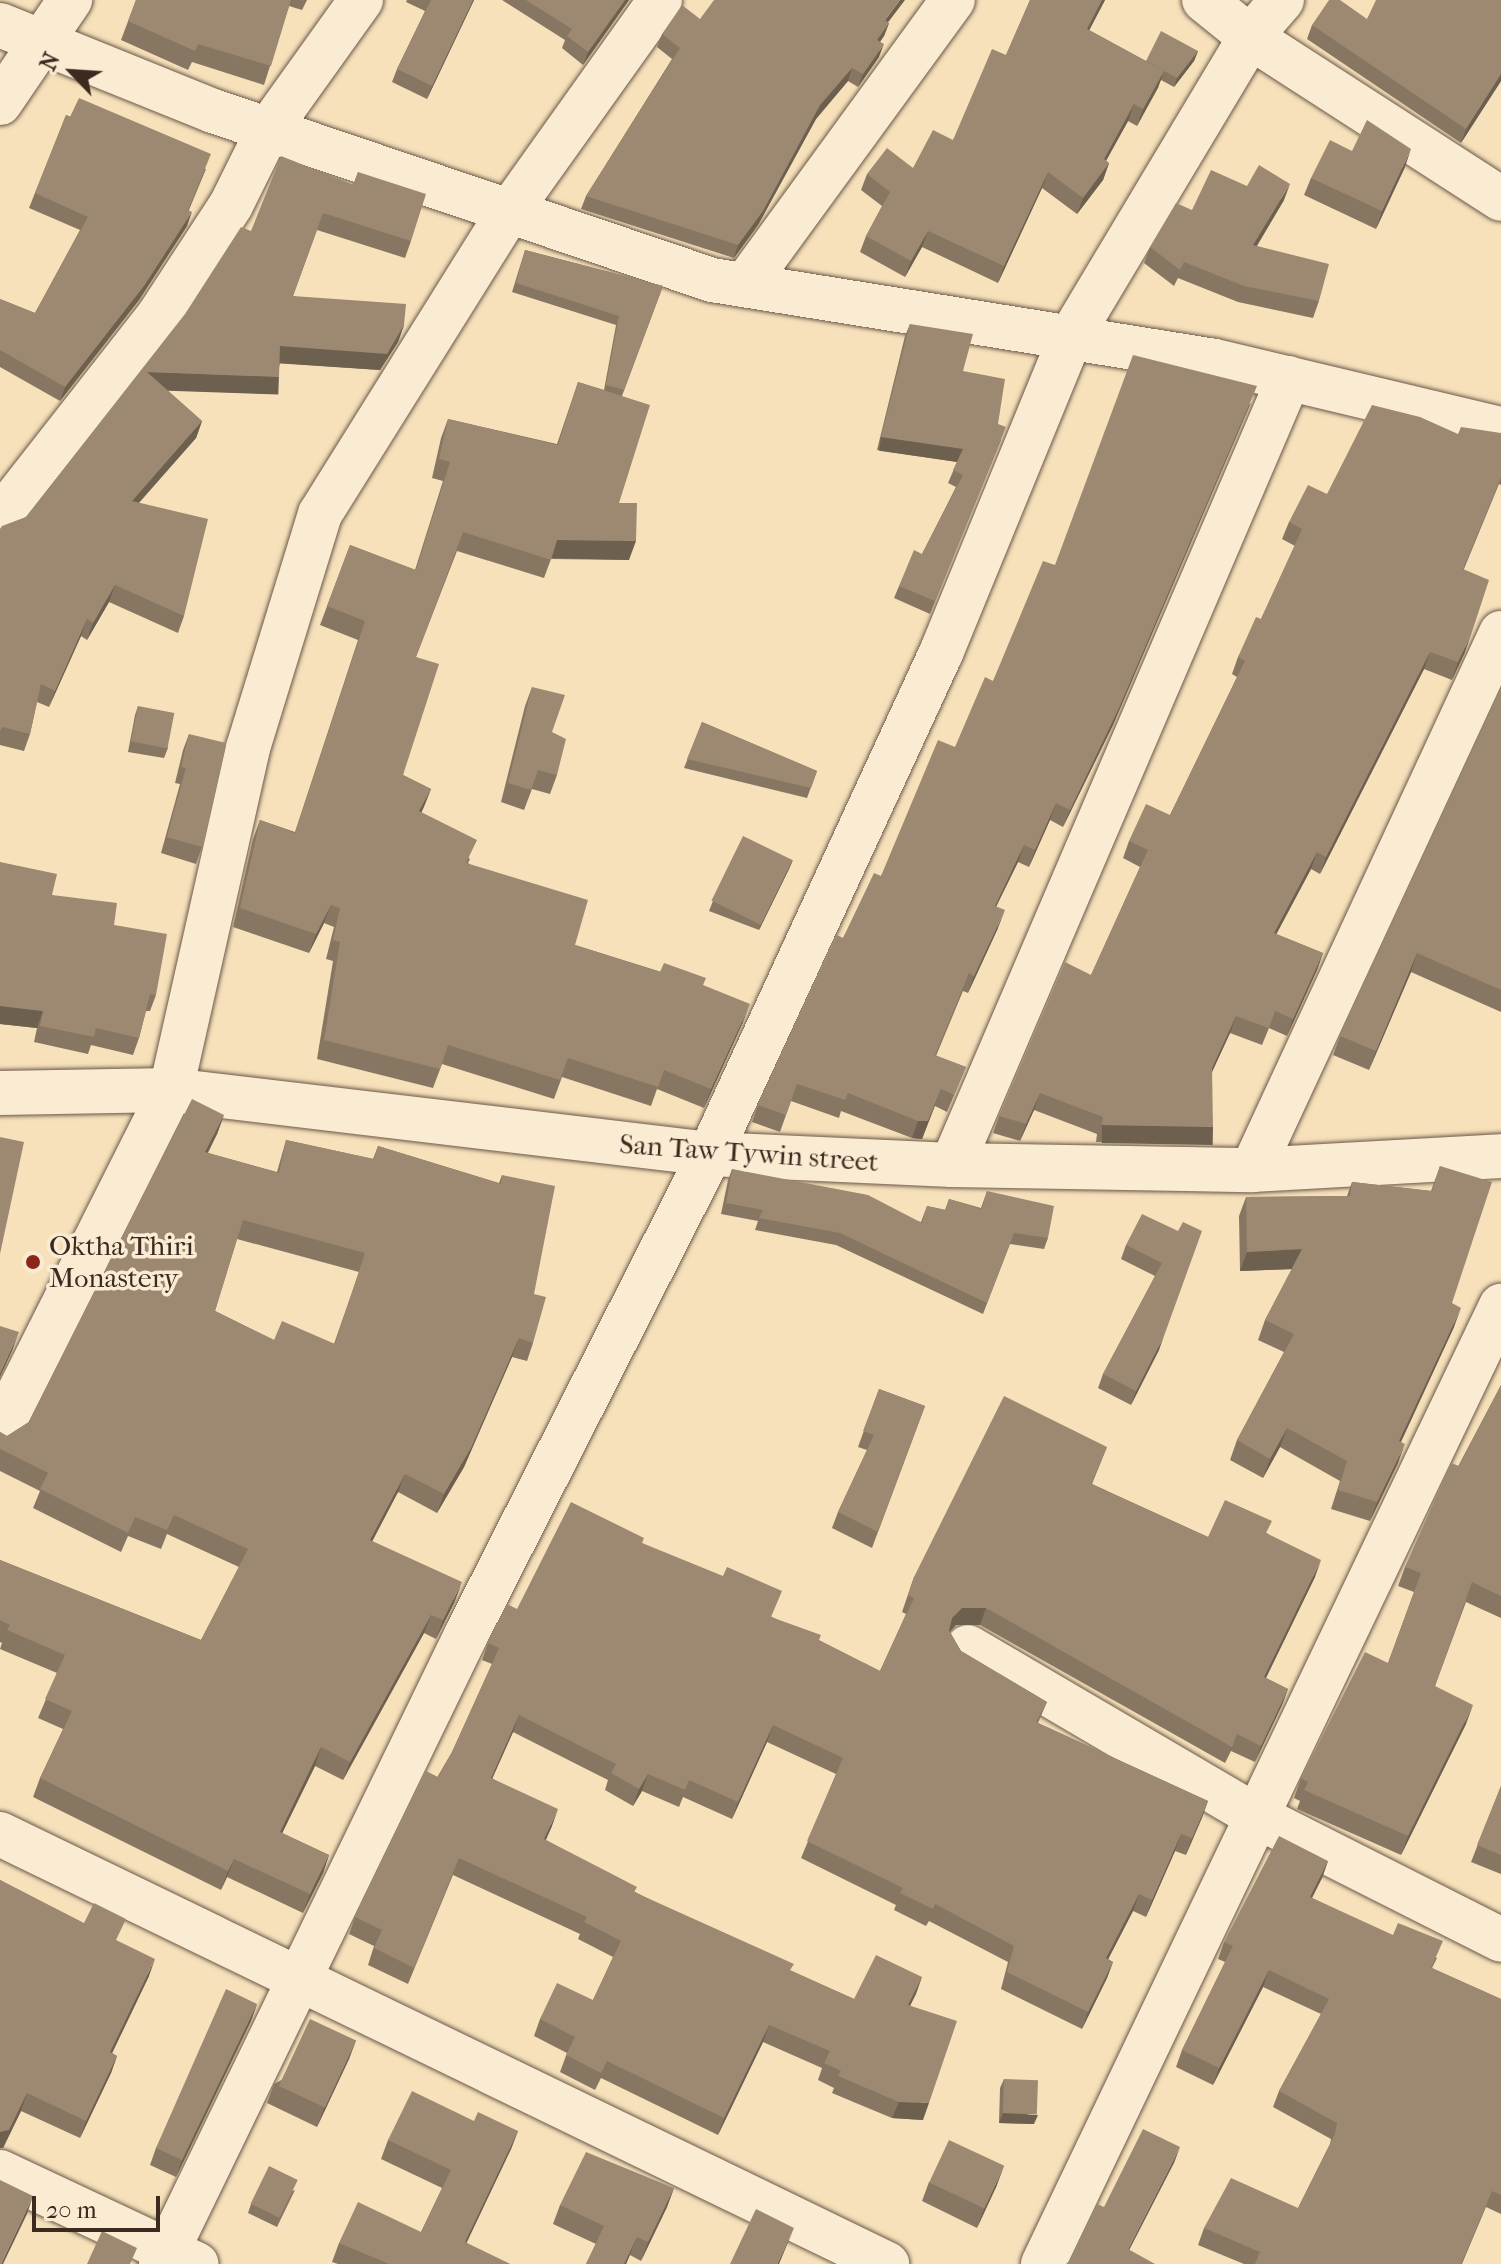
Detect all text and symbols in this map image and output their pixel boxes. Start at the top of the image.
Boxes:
north arrow [32,32,112,112]
text: N [35,49,66,75]
street label: San Taw Tywin street [618,1127,880,1179]
place label: Oktha Thiri Monastery [49,1229,194,1295]
marker: Oktha Thiri Monastery [24,1253,42,1271]
scale bar [36,2180,164,2230]
text: 20 m [46,2196,97,2224]

